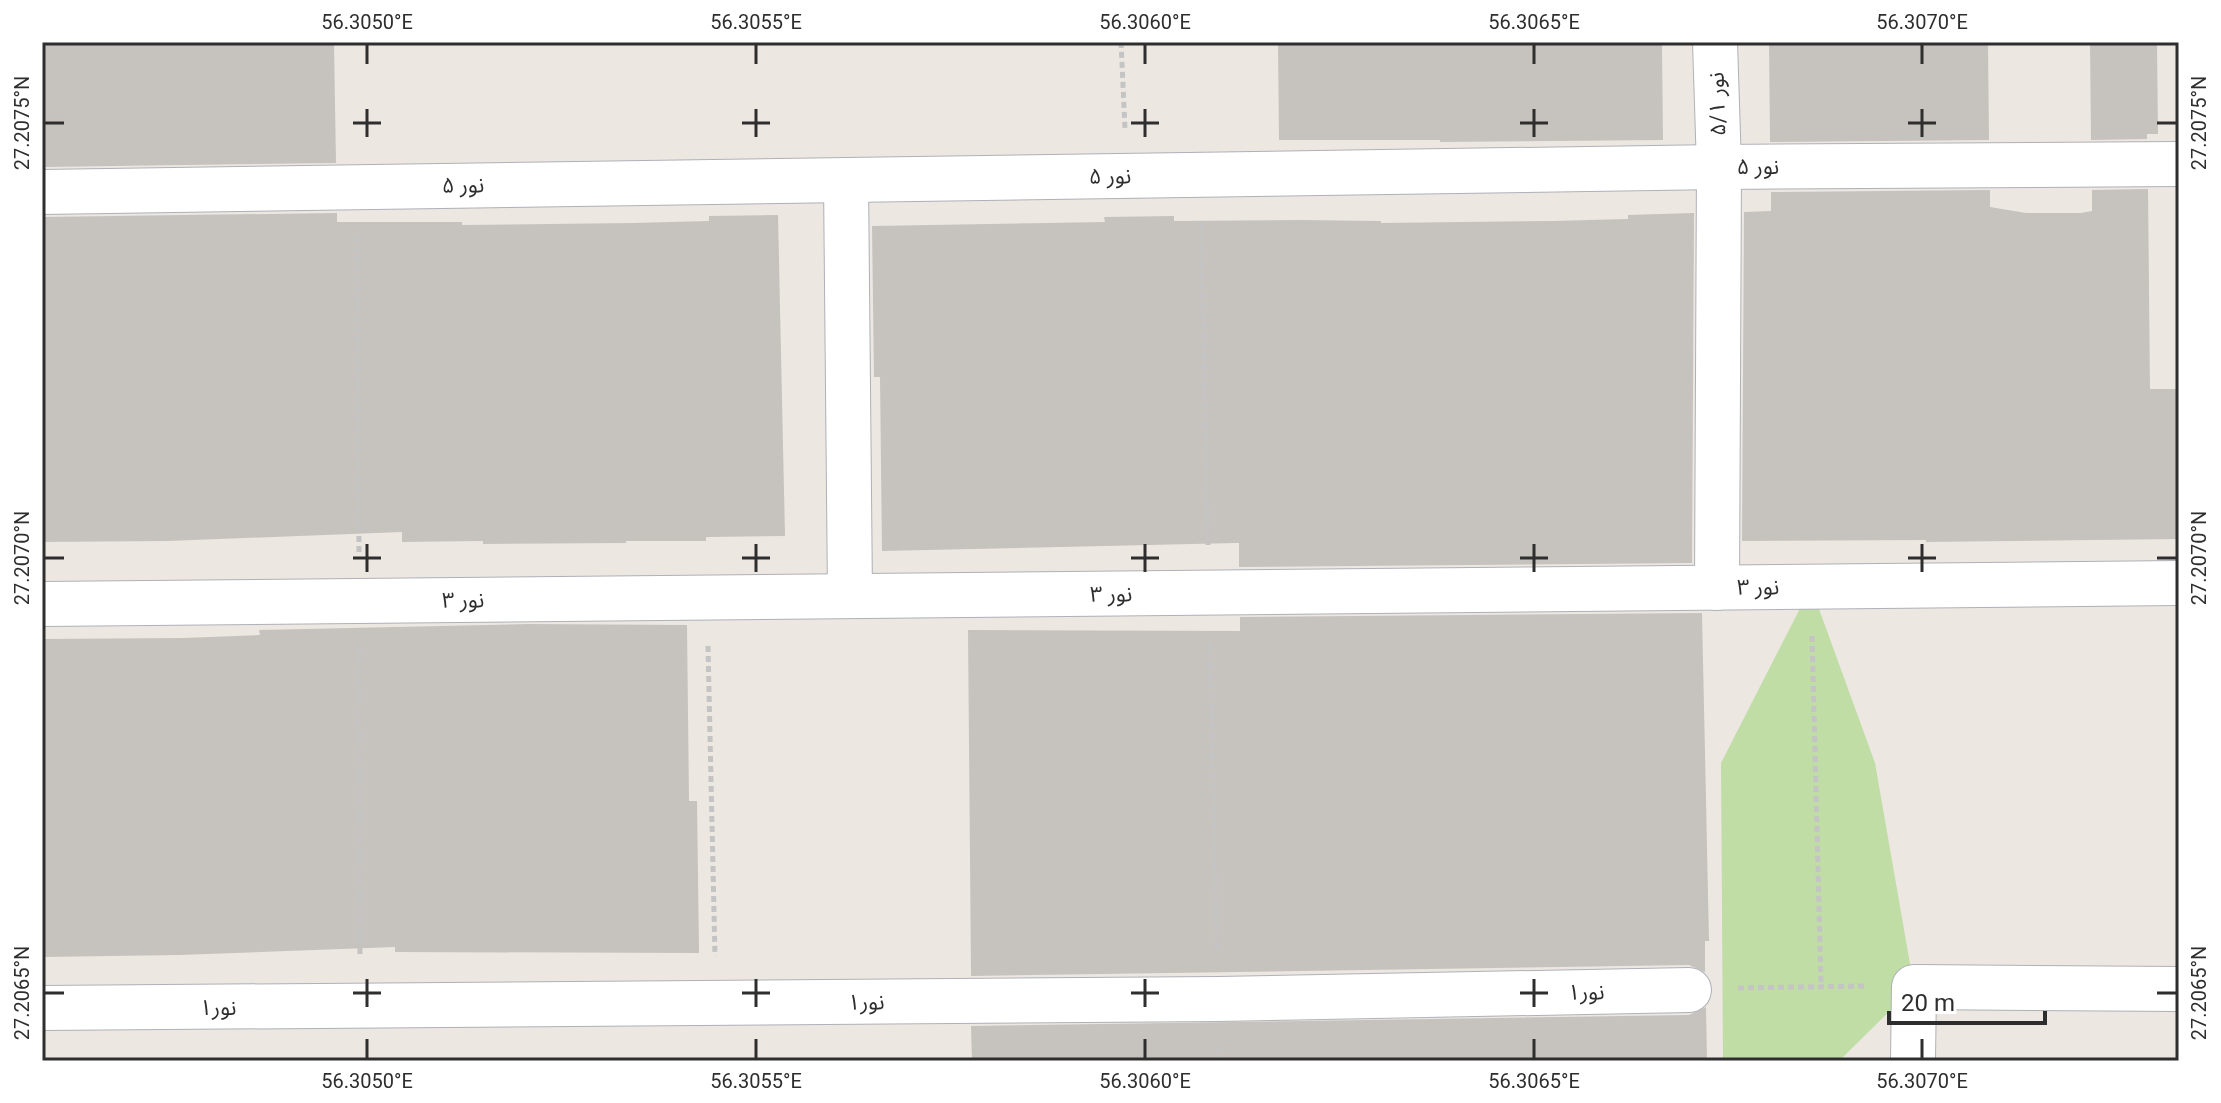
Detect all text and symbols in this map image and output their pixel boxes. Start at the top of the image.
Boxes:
text: 56.3050°E [321,10,413,34]
text: 56.3055°E [710,10,802,34]
text: 56.3060°E [1099,10,1191,34]
text: 56.3065°E [1488,10,1580,34]
text: 56.3070°E [1876,10,1968,34]
street label: نور ۵/۱ [1703,72,1732,136]
text: 27.2075°N [10,76,34,170]
text: 27.2075°N [2187,76,2211,170]
street label: نور ۵ [1737,154,1779,180]
street label: نور ۵ [1089,163,1131,190]
street label: نور ۵ [442,172,484,199]
text: 27.2070°N [10,511,34,605]
text: 27.2070°N [2187,511,2211,605]
street label: نور ۳ [1737,574,1779,601]
street label: نور ۳ [1090,581,1132,608]
street label: نور ۳ [442,587,484,614]
text: 27.2065°N [10,946,34,1040]
text: 27.2065°N [2187,946,2211,1040]
scale bar [1889,975,2045,1025]
street label: نور۱ [1567,979,1605,1006]
street label: نور۱ [847,989,885,1016]
text: 20 m [1901,989,1955,1017]
street label: نور۱ [200,995,236,1021]
text: 56.3050°E [321,1069,413,1093]
text: 56.3055°E [710,1069,802,1093]
text: 56.3060°E [1099,1069,1191,1093]
text: 56.3065°E [1488,1069,1580,1093]
text: 56.3070°E [1876,1069,1968,1093]

